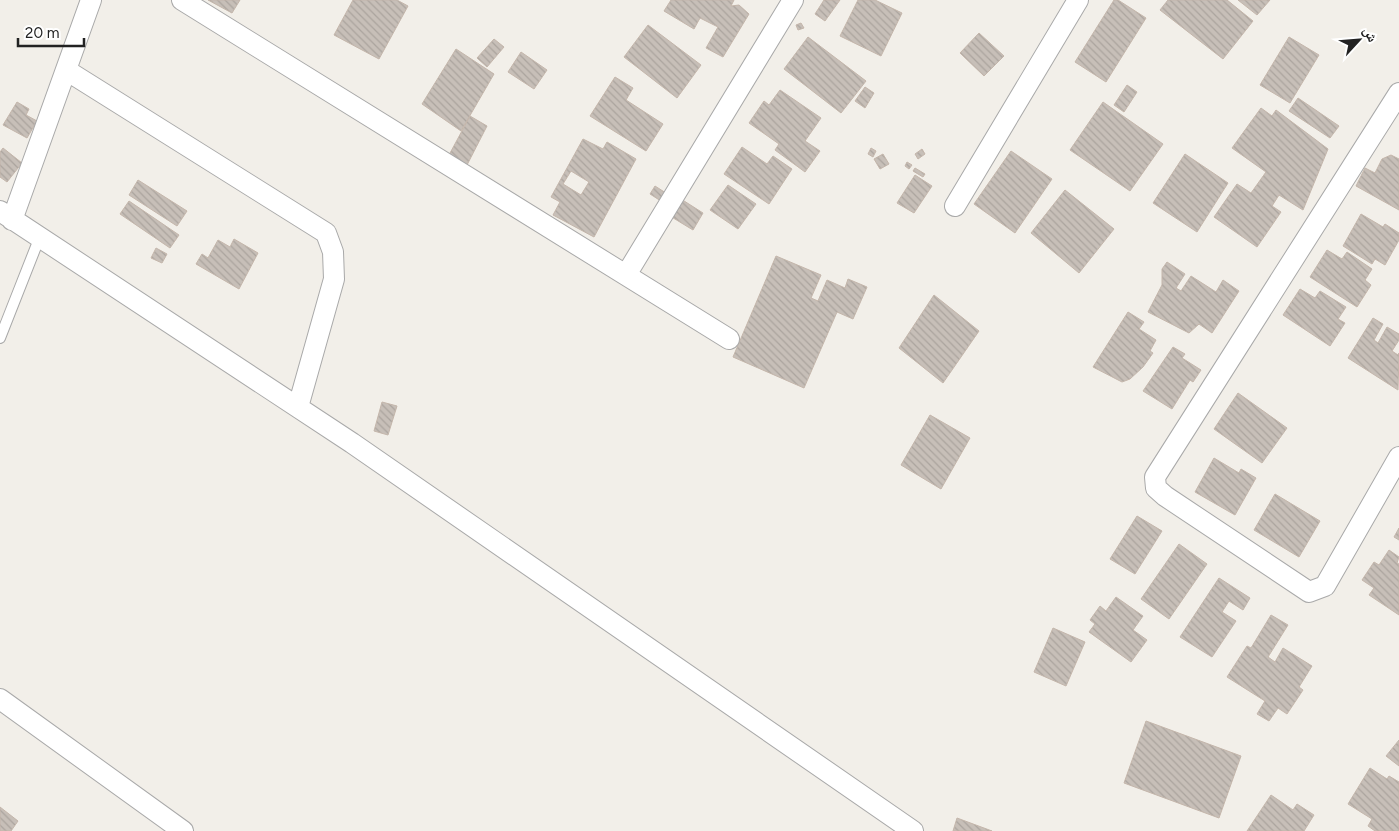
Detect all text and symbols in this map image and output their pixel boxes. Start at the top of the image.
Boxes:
scale bar [18,15,84,47]
north arrow [1334,15,1384,65]
text: 20 m [25,24,59,42]
text: ش [1359,24,1381,45]

